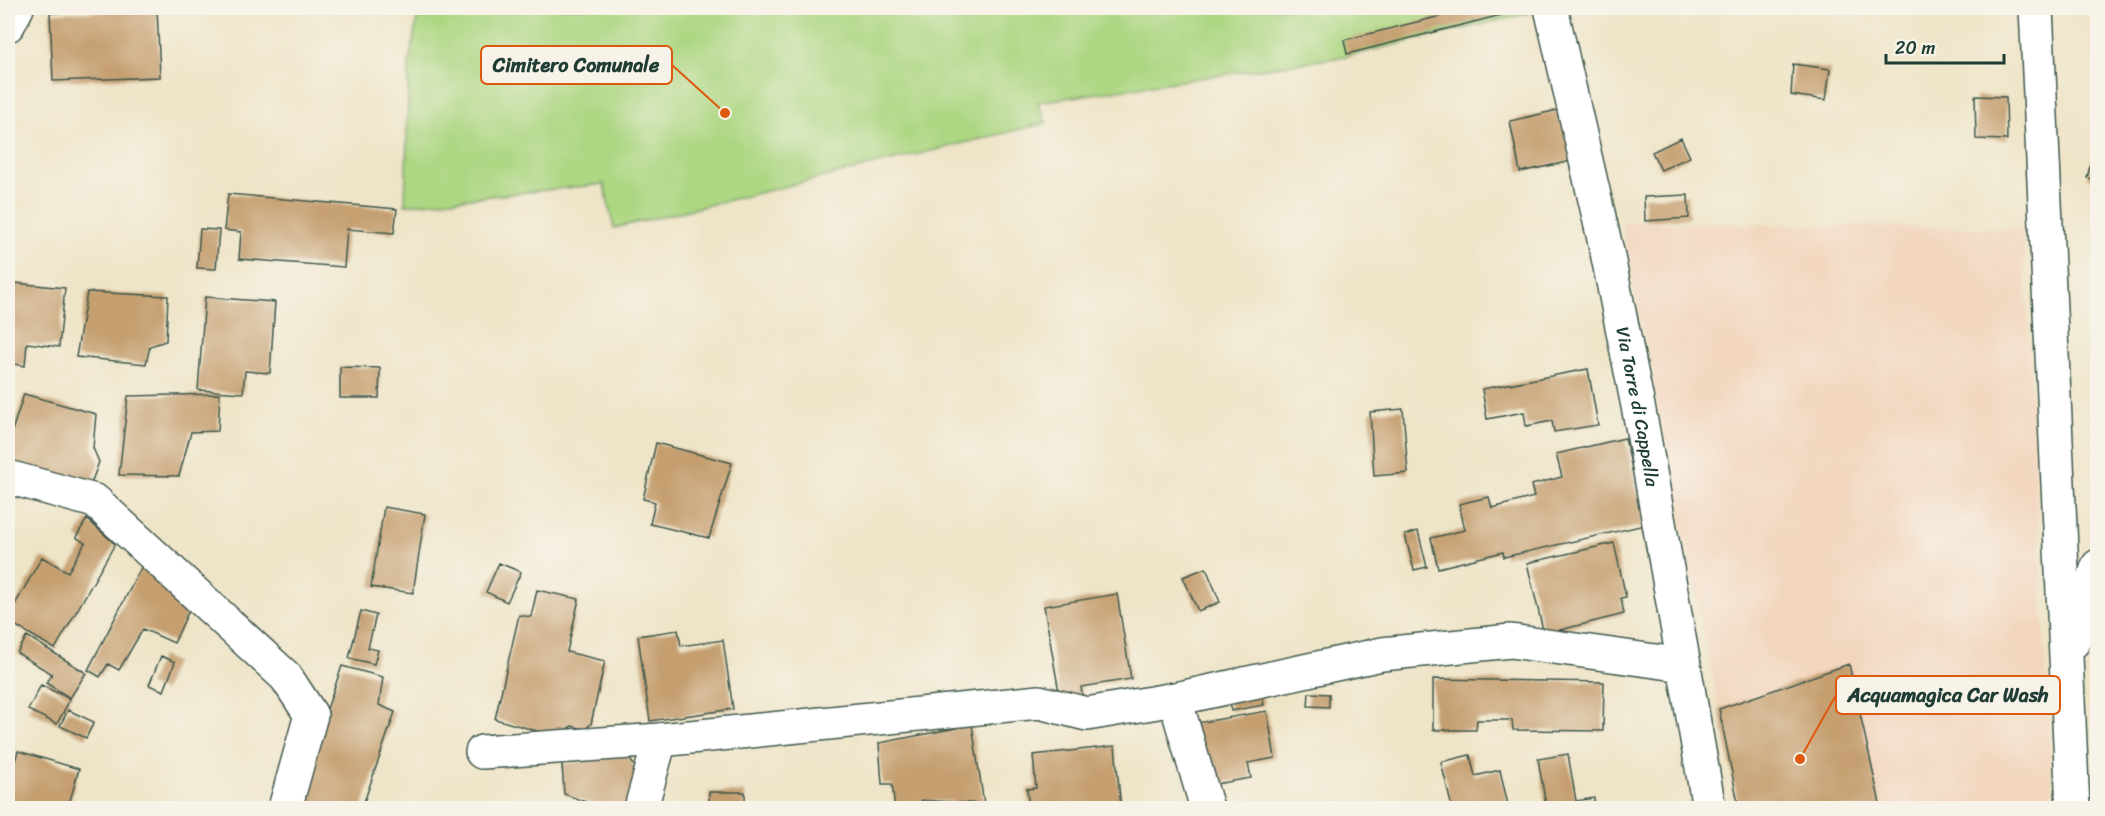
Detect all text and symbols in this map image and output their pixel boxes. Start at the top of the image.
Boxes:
scale bar [1886,27,2004,65]
text: 20 m [1895,32,1935,64]
callout: Cimitero Comunale [481,46,672,84]
text: Cimitero Comunale [492,48,660,83]
street label: Via Torre di Cappella [1606,324,1668,490]
callout: Acquamagica Car Wash [1836,676,2060,714]
text: Acquamagica Car Wash [1846,678,2049,713]

